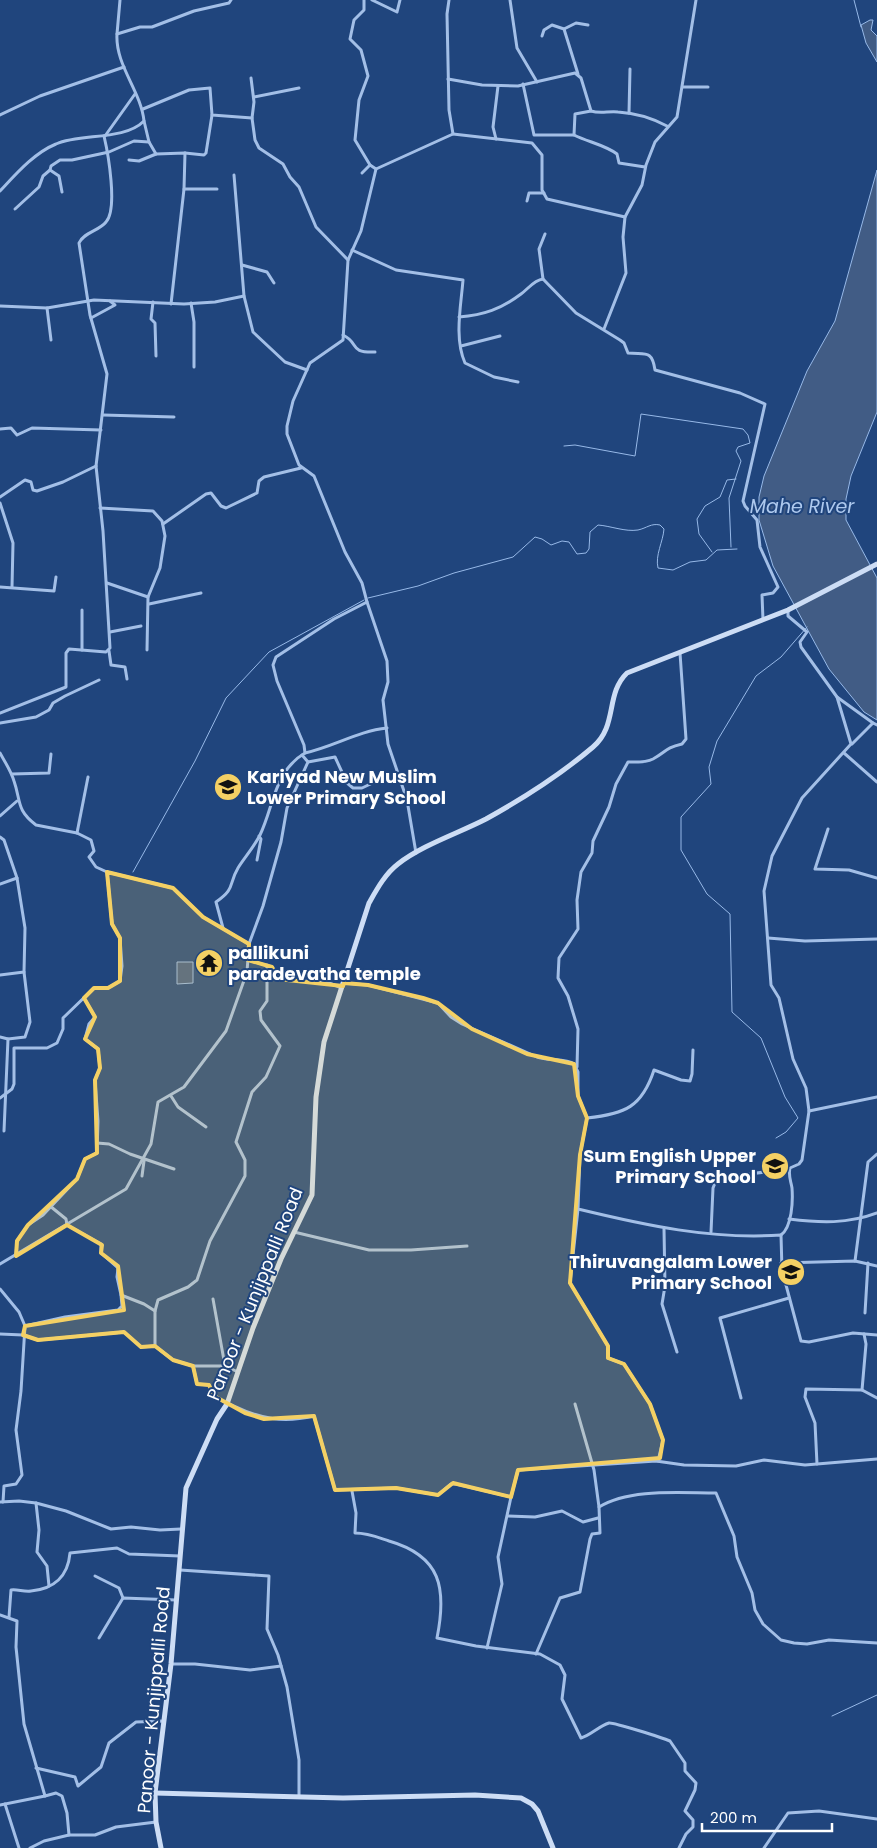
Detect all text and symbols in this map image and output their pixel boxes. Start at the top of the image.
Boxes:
water label: Mahe River [750,493,855,520]
place label: Kariyad New Muslim Lower Primary School [247,764,446,810]
school or university icon: Kariyad New Muslim Lower Primary School [213,772,243,802]
place label: pallikuni paradevatha temple [228,940,421,986]
temple icon: pallikuni paradevatha temple [194,948,224,978]
place label: Sum English Upper Primary School [583,1143,756,1189]
school or university icon: Sum English Upper Primary School [760,1151,790,1181]
street label: Panoor - Kunjippalli Road [200,1184,309,1404]
place label: Thiruvangalam Lower Primary School [569,1249,772,1295]
school or university icon: Thiruvangalam Lower Primary School [776,1257,806,1287]
street label: Panoor - Kunjippalli Road [131,1586,176,1814]
scale bar [702,1800,832,1832]
text: 200 m [710,1807,757,1828]

